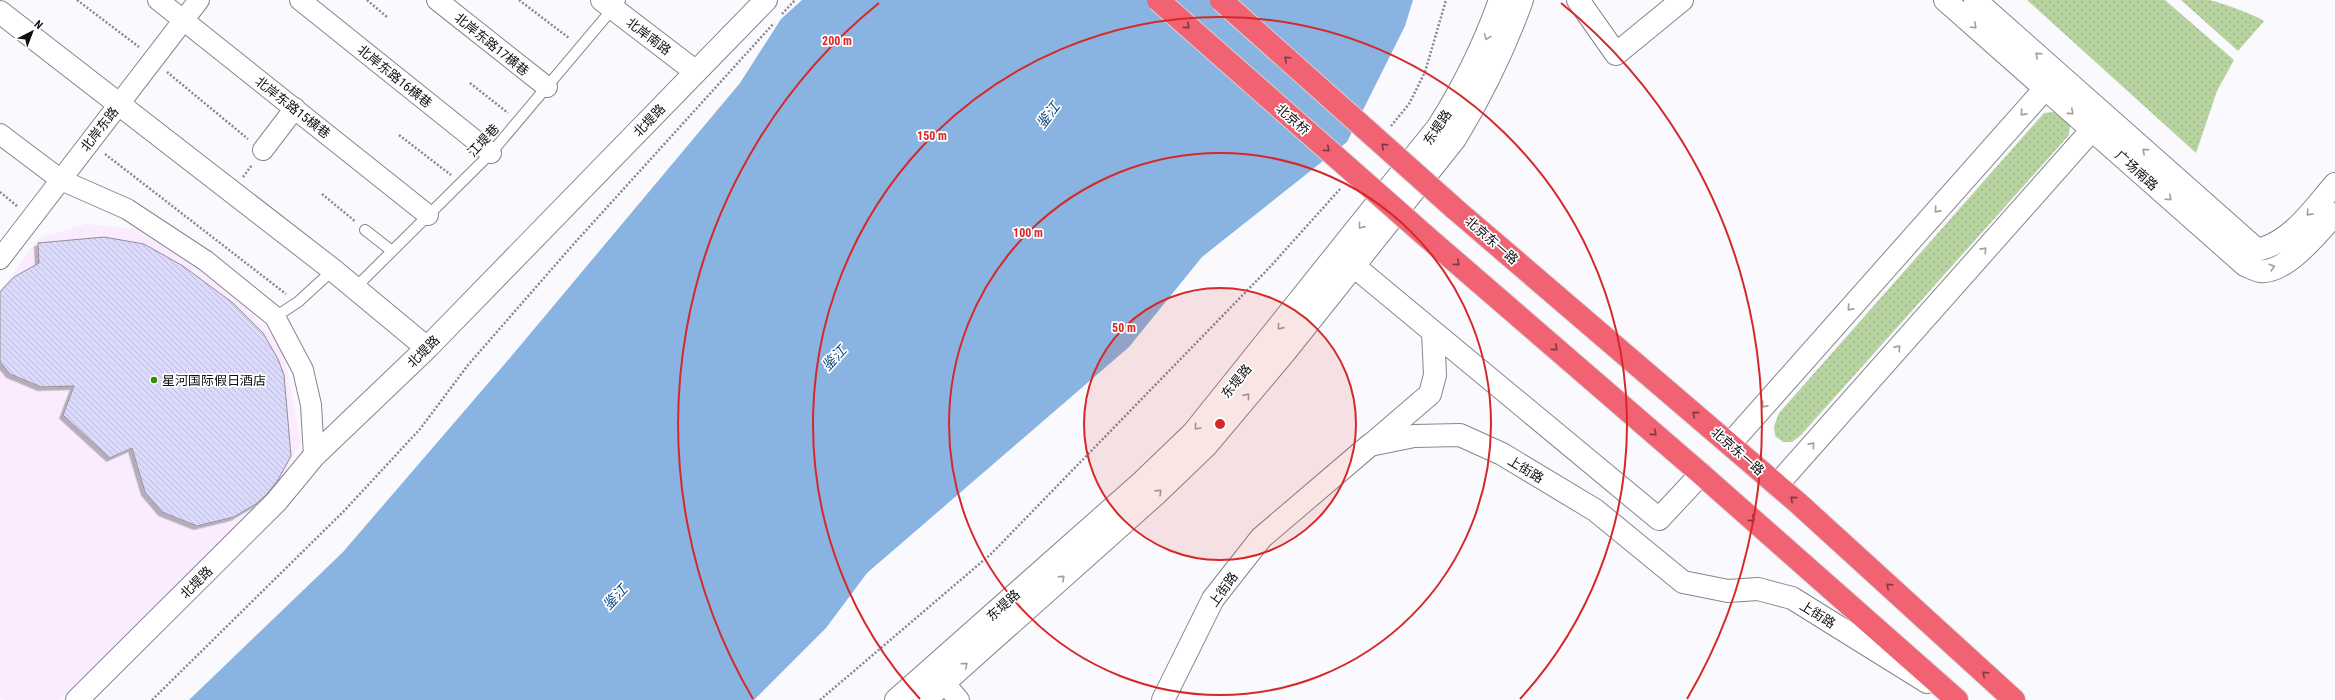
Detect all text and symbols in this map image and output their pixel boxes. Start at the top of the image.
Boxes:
street label: 北岸东路17横巷 [452,10,532,79]
north arrow [12,12,52,52]
street label: 北岸南路 [623,15,674,58]
text: N [31,18,45,32]
one-way arrow [1182,21,1190,28]
one-way arrow [1969,21,1977,29]
one-way arrow [1484,33,1492,40]
text: 200 m [822,34,852,48]
street label: 北岸东路16横巷 [355,42,435,111]
one-way arrow [2035,53,2042,60]
one-way arrow [1285,57,1292,64]
street label: 北岸东路15横巷 [252,74,333,141]
water label: 鉴江 [1033,97,1064,131]
street label: 北堤路 [630,101,668,140]
street label: 北京桥 [1273,101,1312,138]
street label: 北岸东路 [77,104,121,154]
street label: 东堤路 [1420,107,1455,148]
one-way arrow [2020,108,2028,116]
one-way arrow [2067,108,2074,115]
street label: 江堤巷 [465,121,502,160]
text: 150 m [917,129,947,143]
one-way arrow [1322,144,1329,151]
one-way arrow [1382,144,1389,151]
street label: 广场南路 [2112,147,2161,193]
one-way arrow [2143,149,2150,156]
one-way arrow [2164,194,2171,201]
one-way arrow [1934,206,1941,213]
one-way arrow [2307,208,2314,216]
street label: 北京东一路 [1462,213,1521,267]
one-way arrow [1359,221,1366,228]
text: 100 m [1013,226,1043,240]
one-way arrow [1980,248,1987,255]
one-way arrow [1452,259,1460,266]
one-way arrow [2268,263,2275,272]
one-way arrow [1848,303,1855,310]
text: 50 m [1112,321,1136,335]
one-way arrow [1277,322,1284,329]
street label: 北堤路 [404,332,442,370]
water label: 鉴江 [819,341,851,374]
one-way arrow [1551,344,1558,351]
one-way arrow [1894,345,1901,353]
street label: 东堤路 [1218,361,1254,401]
place label: 星河国际假日酒店 [162,373,266,388]
marker: 星河国际假日酒店 [149,375,159,385]
one-way arrow [1243,394,1250,401]
one-way arrow [1761,400,1769,408]
one-way arrow [1692,411,1699,418]
centre of rings [1213,417,1227,431]
one-way arrow [1195,423,1202,430]
street label: 北京东一路 [1708,424,1767,478]
one-way arrow [1649,429,1656,436]
one-way arrow [1807,442,1815,450]
street label: 上街路 [1505,453,1546,486]
one-way arrow [1154,489,1162,496]
one-way arrow [1790,496,1798,503]
one-way arrow [1747,514,1754,521]
street label: 北堤路 [177,563,215,601]
street label: 上街路 [1206,569,1241,609]
one-way arrow [1057,576,1065,583]
water label: 鉴江 [600,580,632,613]
one-way arrow [1886,584,1894,591]
street label: 东堤路 [984,587,1023,624]
street label: 上街路 [1797,598,1838,631]
one-way arrow [960,662,968,670]
one-way arrow [1982,671,1990,679]

